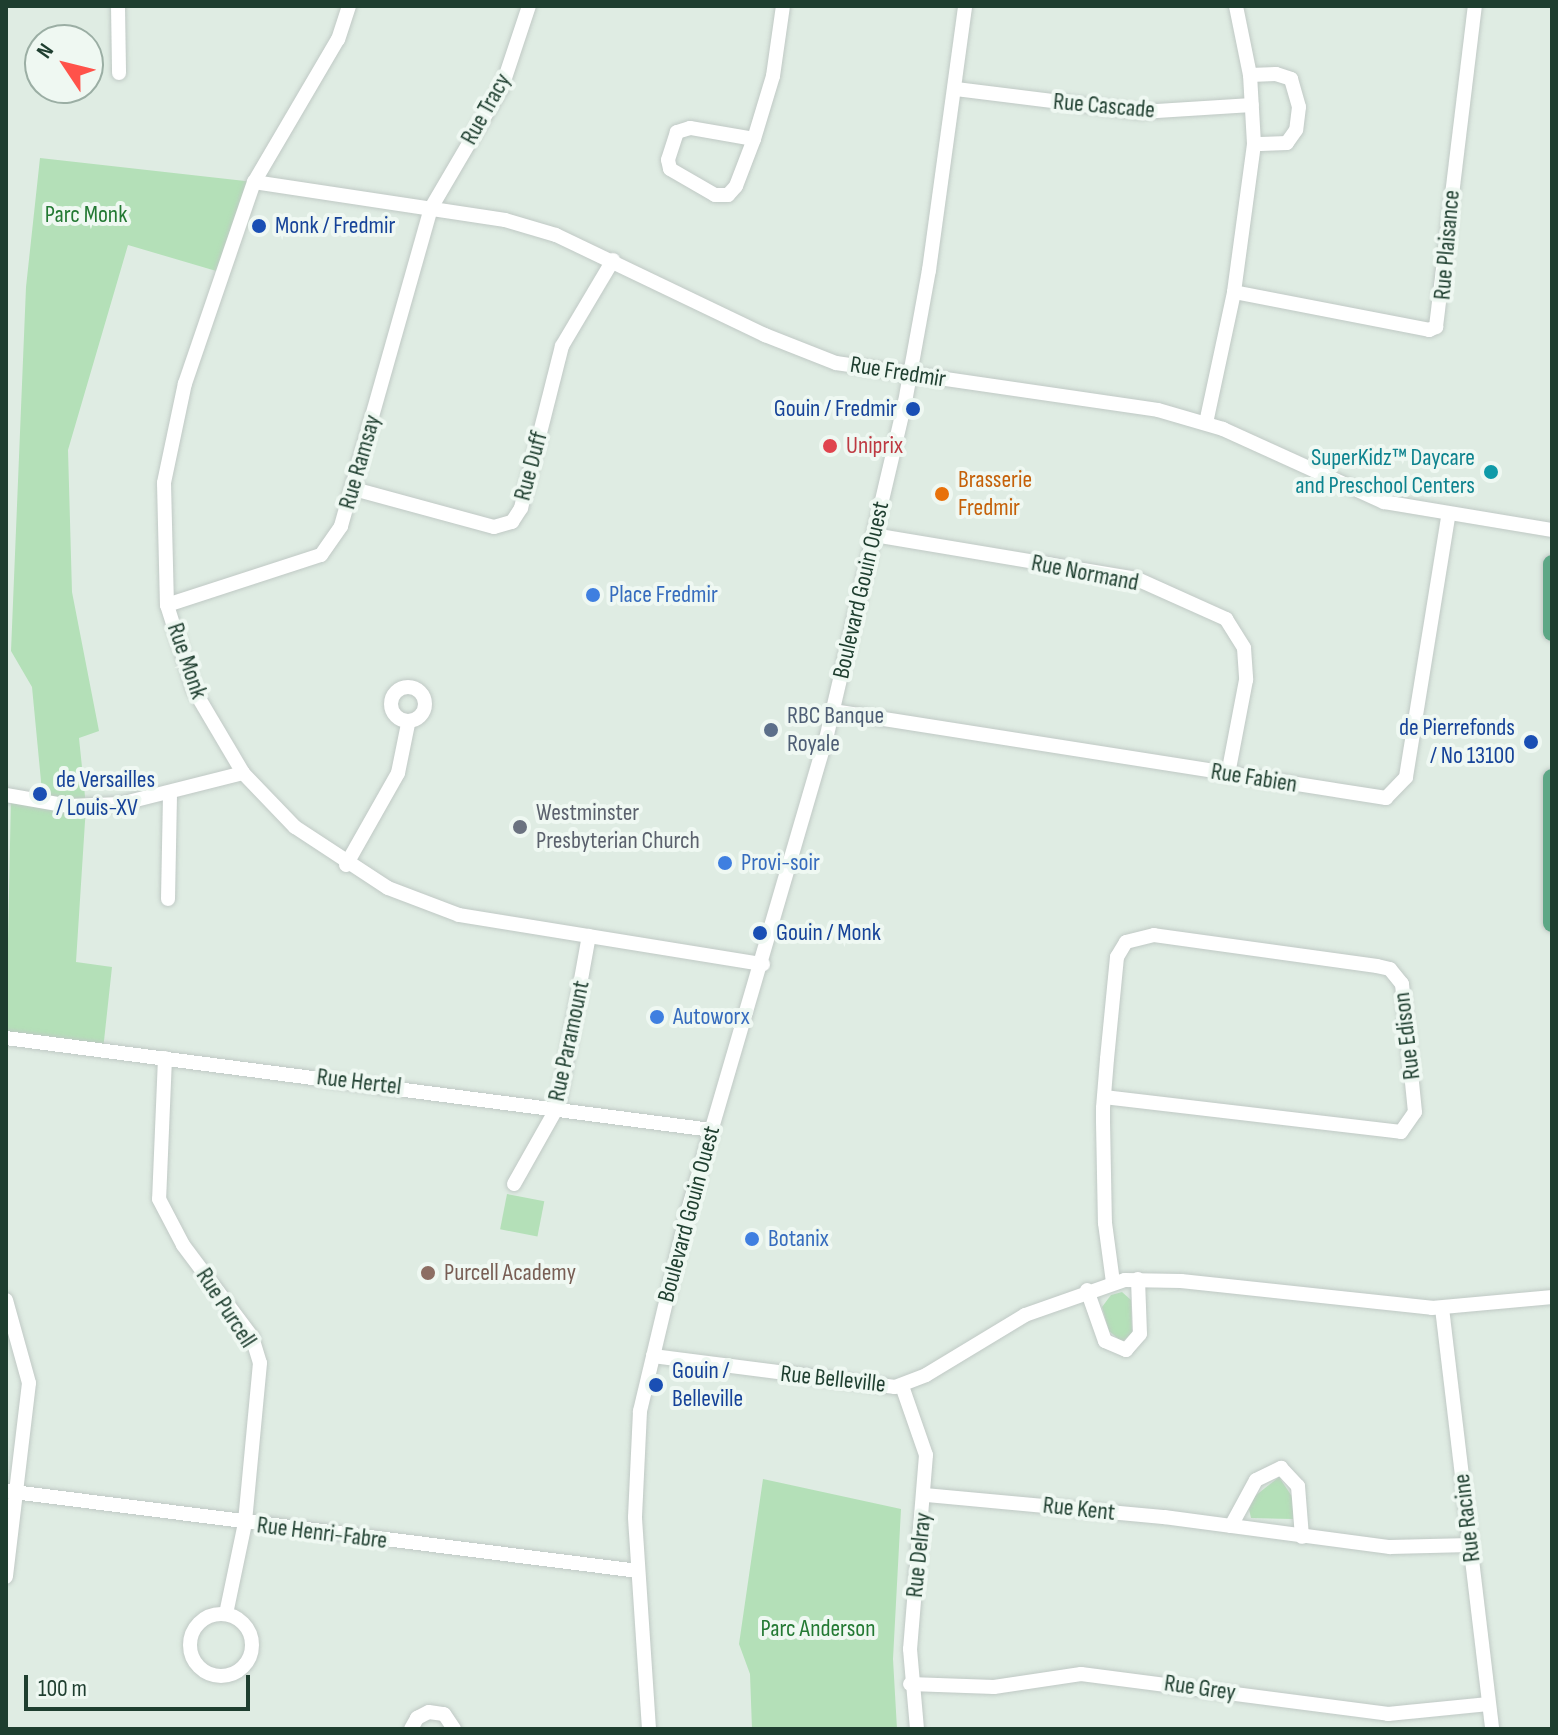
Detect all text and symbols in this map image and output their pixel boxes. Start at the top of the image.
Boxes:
north arrow [24,24,104,104]
text: N [31,39,60,64]
street label: Rue Tracy [455,68,517,150]
street label: Rue Cascade [1052,87,1156,125]
street label: Rue Plaisance [1428,189,1466,301]
park label: Parc Monk [45,201,127,229]
place label: Monk / Fredmir [275,212,395,240]
marker: Monk / Fredmir [250,217,268,235]
street label: Rue Fredmir [848,350,948,394]
place label: Gouin / Fredmir [774,395,897,423]
marker: Gouin / Fredmir [904,400,922,418]
street label: Rue Ramsay [333,411,387,513]
street label: Rue Duff [508,428,554,504]
place label: Uniprix [846,432,903,460]
marker: Uniprix [821,437,839,455]
place label: SuperKidz™ Daycare and Preschool Centers [1295,444,1475,500]
marker: SuperKidz™ Daycare and Preschool Centers [1482,463,1500,481]
place label: Brasserie Fredmir [958,466,1032,522]
marker: Brasserie Fredmir [933,485,951,503]
street label: Boulevard Gouin Ouest [827,499,895,681]
street label: Rue Normand [1029,549,1141,597]
place label: Place Fredmir [609,581,718,609]
marker: Place Fredmir [584,586,602,604]
street label: Rue Monk [161,619,213,703]
place label: RBC Banque Royale [787,702,884,758]
place label: de Pierrefonds / No 13100 [1399,714,1515,770]
marker: RBC Banque Royale [762,721,780,739]
marker: de Pierrefonds / No 13100 [1522,733,1540,751]
street label: Rue Fabien [1209,757,1299,799]
place label: de Versailles / Louis-XV [56,766,155,822]
marker: de Versailles / Louis-XV [31,785,49,803]
place label: Westminster Presbyterian Church [536,799,700,855]
marker: Westminster Presbyterian Church [511,818,529,836]
place label: Provi-soir [741,849,820,877]
marker: Provi-soir [716,854,734,872]
place label: Gouin / Monk [776,919,881,947]
marker: Gouin / Monk [751,924,769,942]
street label: Rue Paramount [542,978,596,1104]
street label: Rue Edison [1387,991,1427,1081]
place label: Autoworx [673,1003,750,1031]
marker: Autoworx [648,1008,666,1026]
street label: Rue Hertel [315,1063,403,1101]
street label: Boulevard Gouin Ouest [652,1123,726,1305]
place label: Botanix [768,1225,829,1253]
marker: Botanix [743,1230,761,1248]
place label: Purcell Academy [444,1259,576,1287]
street label: Rue Purcell [190,1263,262,1353]
marker: Purcell Academy [419,1264,437,1282]
place label: Gouin / Belleville [672,1357,743,1413]
street label: Rue Belleville [779,1359,887,1399]
marker: Gouin / Belleville [647,1376,665,1394]
street label: Rue Racine [1447,1472,1487,1564]
street label: Rue Kent [1041,1491,1117,1527]
street label: Rue Henri-Fabre [255,1511,389,1555]
street label: Rue Delray [900,1511,938,1599]
park label: Parc Anderson [760,1615,876,1643]
scale bar [28,1659,254,1709]
street label: Rue Grey [1162,1669,1238,1707]
text: 100 m [38,1674,87,1703]

